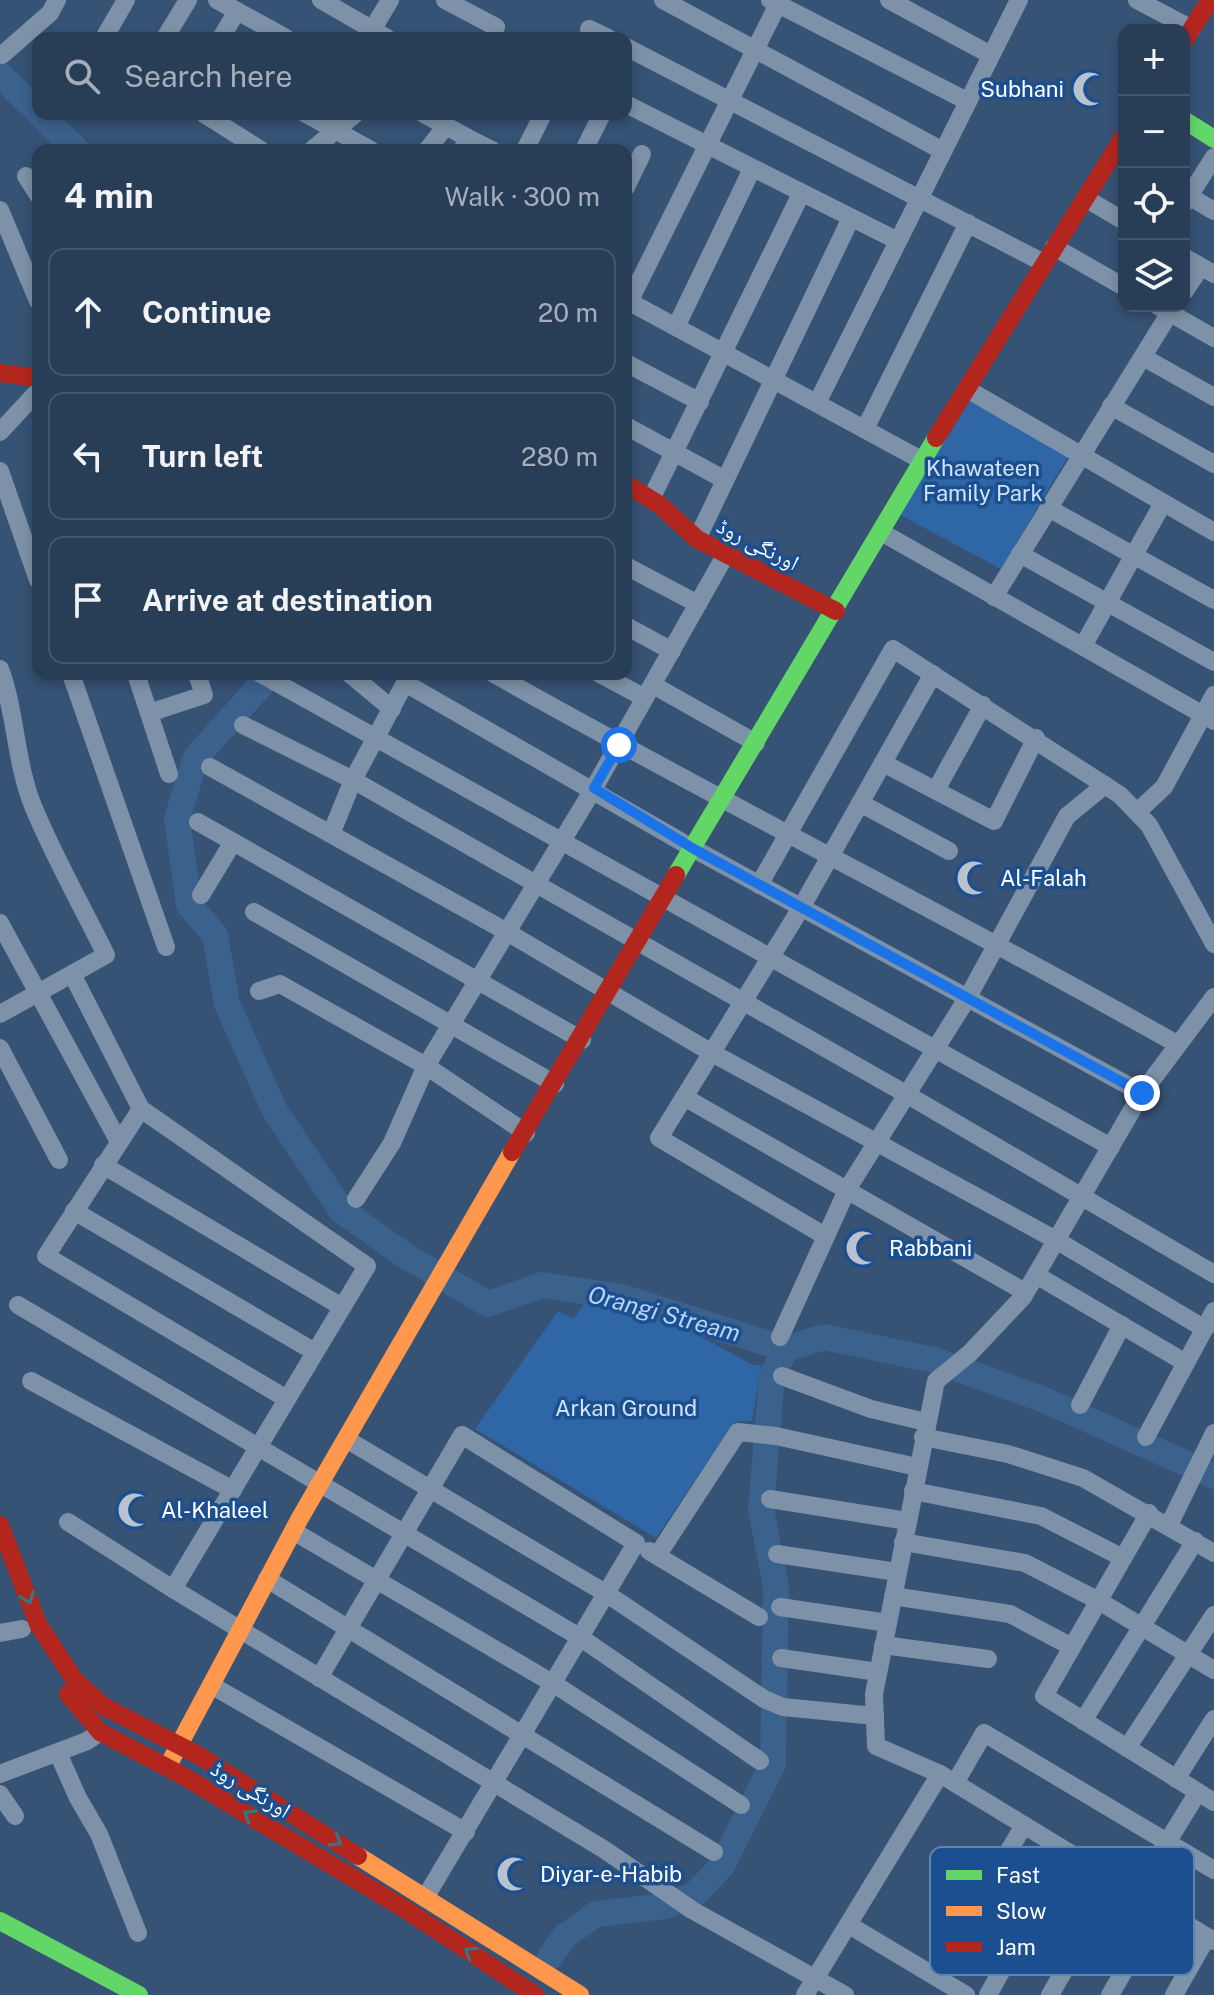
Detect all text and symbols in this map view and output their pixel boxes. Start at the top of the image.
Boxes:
map controls [1118,24,1190,312]
button: + [1118,24,1190,96]
search box [32,32,632,120]
icon: search [60,54,104,98]
text: Search here [124,58,292,94]
mosque icon: Subhani [1071,70,1109,108]
place label: Subhani [980,76,1064,102]
button: − [1118,96,1190,168]
button: locate [1118,168,1190,240]
text: 4 min [64,176,154,216]
text: Walk · 300 m [445,181,600,212]
button: layers [1118,240,1190,312]
icon: ahead [66,290,110,334]
text: Continue [142,294,272,330]
text: 20 m [538,297,598,328]
icon: left [66,434,110,478]
text: Turn left [142,438,263,474]
text: 280 m [521,441,598,472]
park label: Khawateen Family Park [923,455,1043,506]
street label: اورنگی روڈ [712,512,803,577]
icon: arrive [66,578,110,622]
text: Arrive at destination [142,582,433,618]
route start [601,727,637,763]
mosque icon: Al-Falah [955,859,993,897]
place label: Al-Falah [1000,865,1087,891]
route end [1124,1075,1160,1111]
mosque icon: Rabbani [844,1229,882,1267]
place label: Rabbani [889,1235,972,1261]
water label: Orangi Stream [585,1279,743,1347]
park label: Arkan Ground [555,1395,697,1421]
mosque icon: Al-Khaleel [116,1491,154,1529]
place label: Al-Khaleel [161,1497,269,1523]
one-way arrow [18,1590,35,1604]
street label: اورنگی روڈ [206,1755,296,1824]
one-way arrow [243,1810,258,1825]
one-way arrow [327,1832,341,1847]
legend [930,1847,1194,1975]
mosque icon: Diyar-e-Habib [495,1855,533,1893]
place label: Diyar-e-Habib [540,1861,682,1887]
text: Fast [996,1862,1040,1888]
text: Slow [996,1898,1046,1924]
text: Jam [996,1934,1036,1960]
one-way arrow [465,1947,479,1962]

